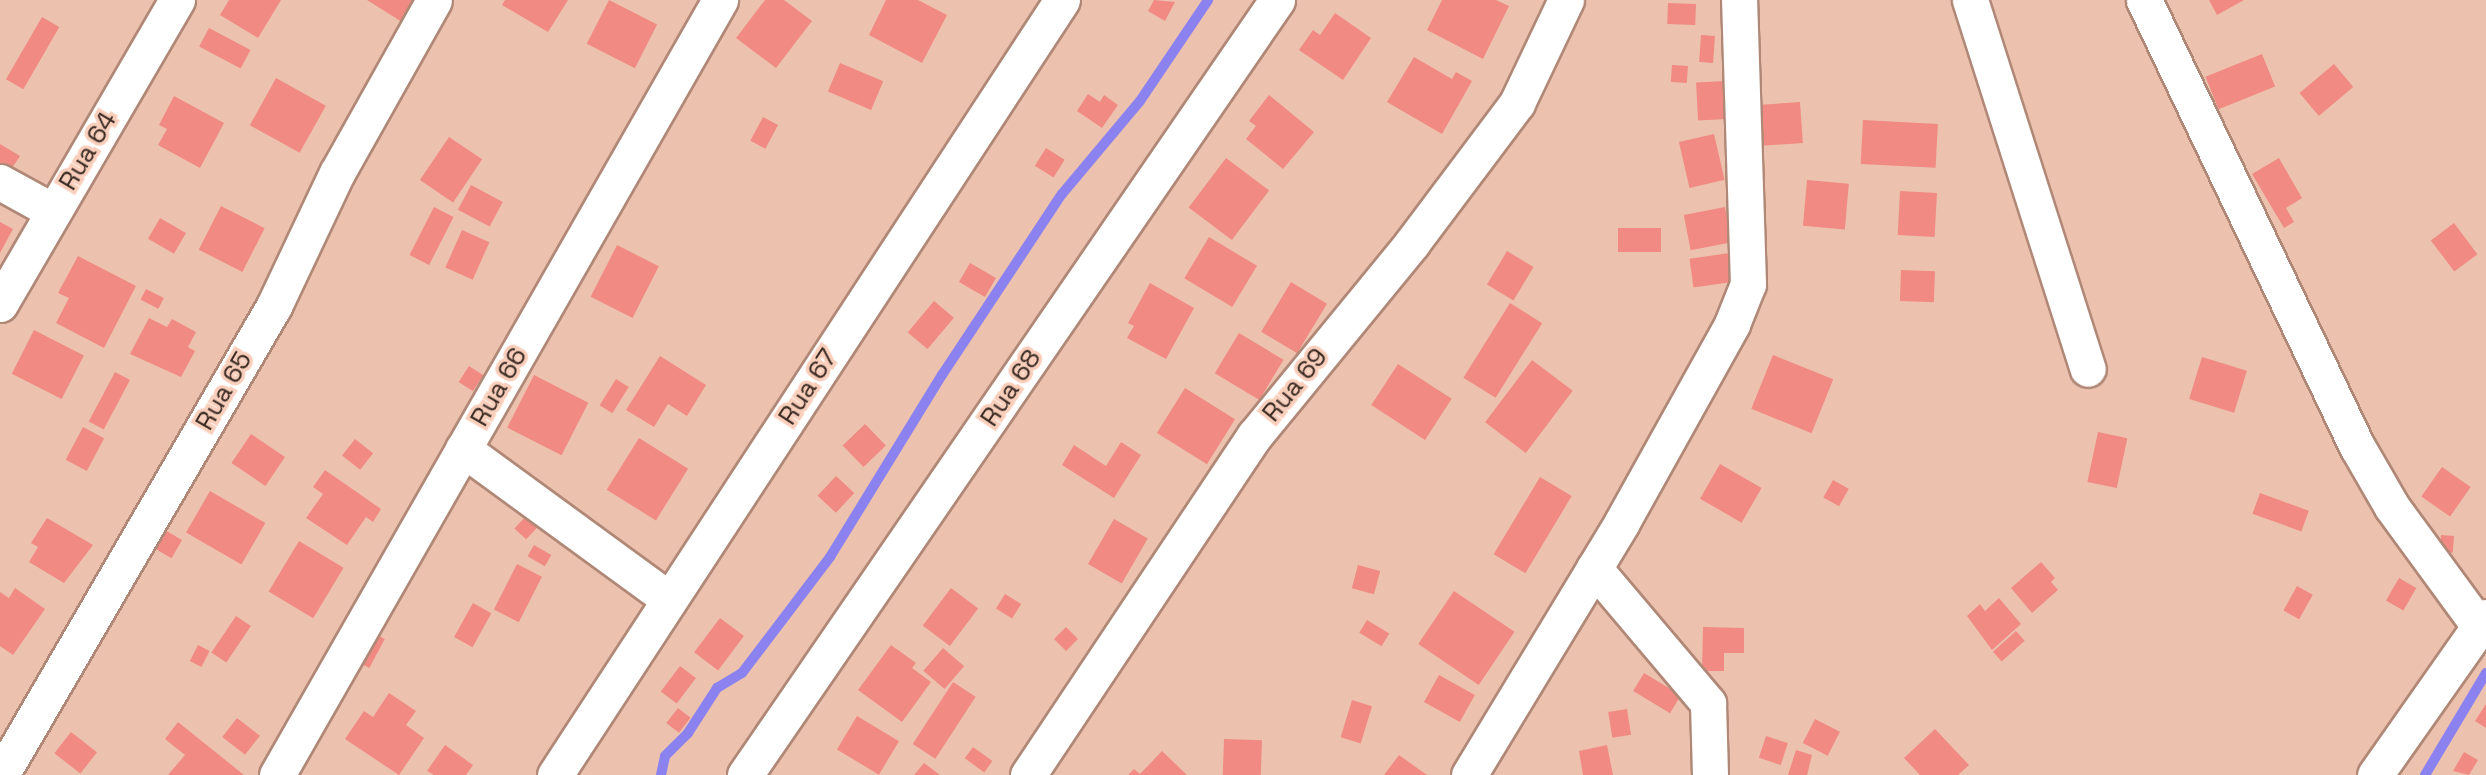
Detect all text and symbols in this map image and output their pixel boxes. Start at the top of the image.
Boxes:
street label: Rua 64 [52,106,124,196]
street label: Rua 66 [464,342,534,432]
street label: Rua 69 [1256,342,1334,428]
street label: Rua 67 [772,343,844,431]
street label: Rua 68 [974,344,1048,432]
street label: Rua 65 [189,346,259,436]

